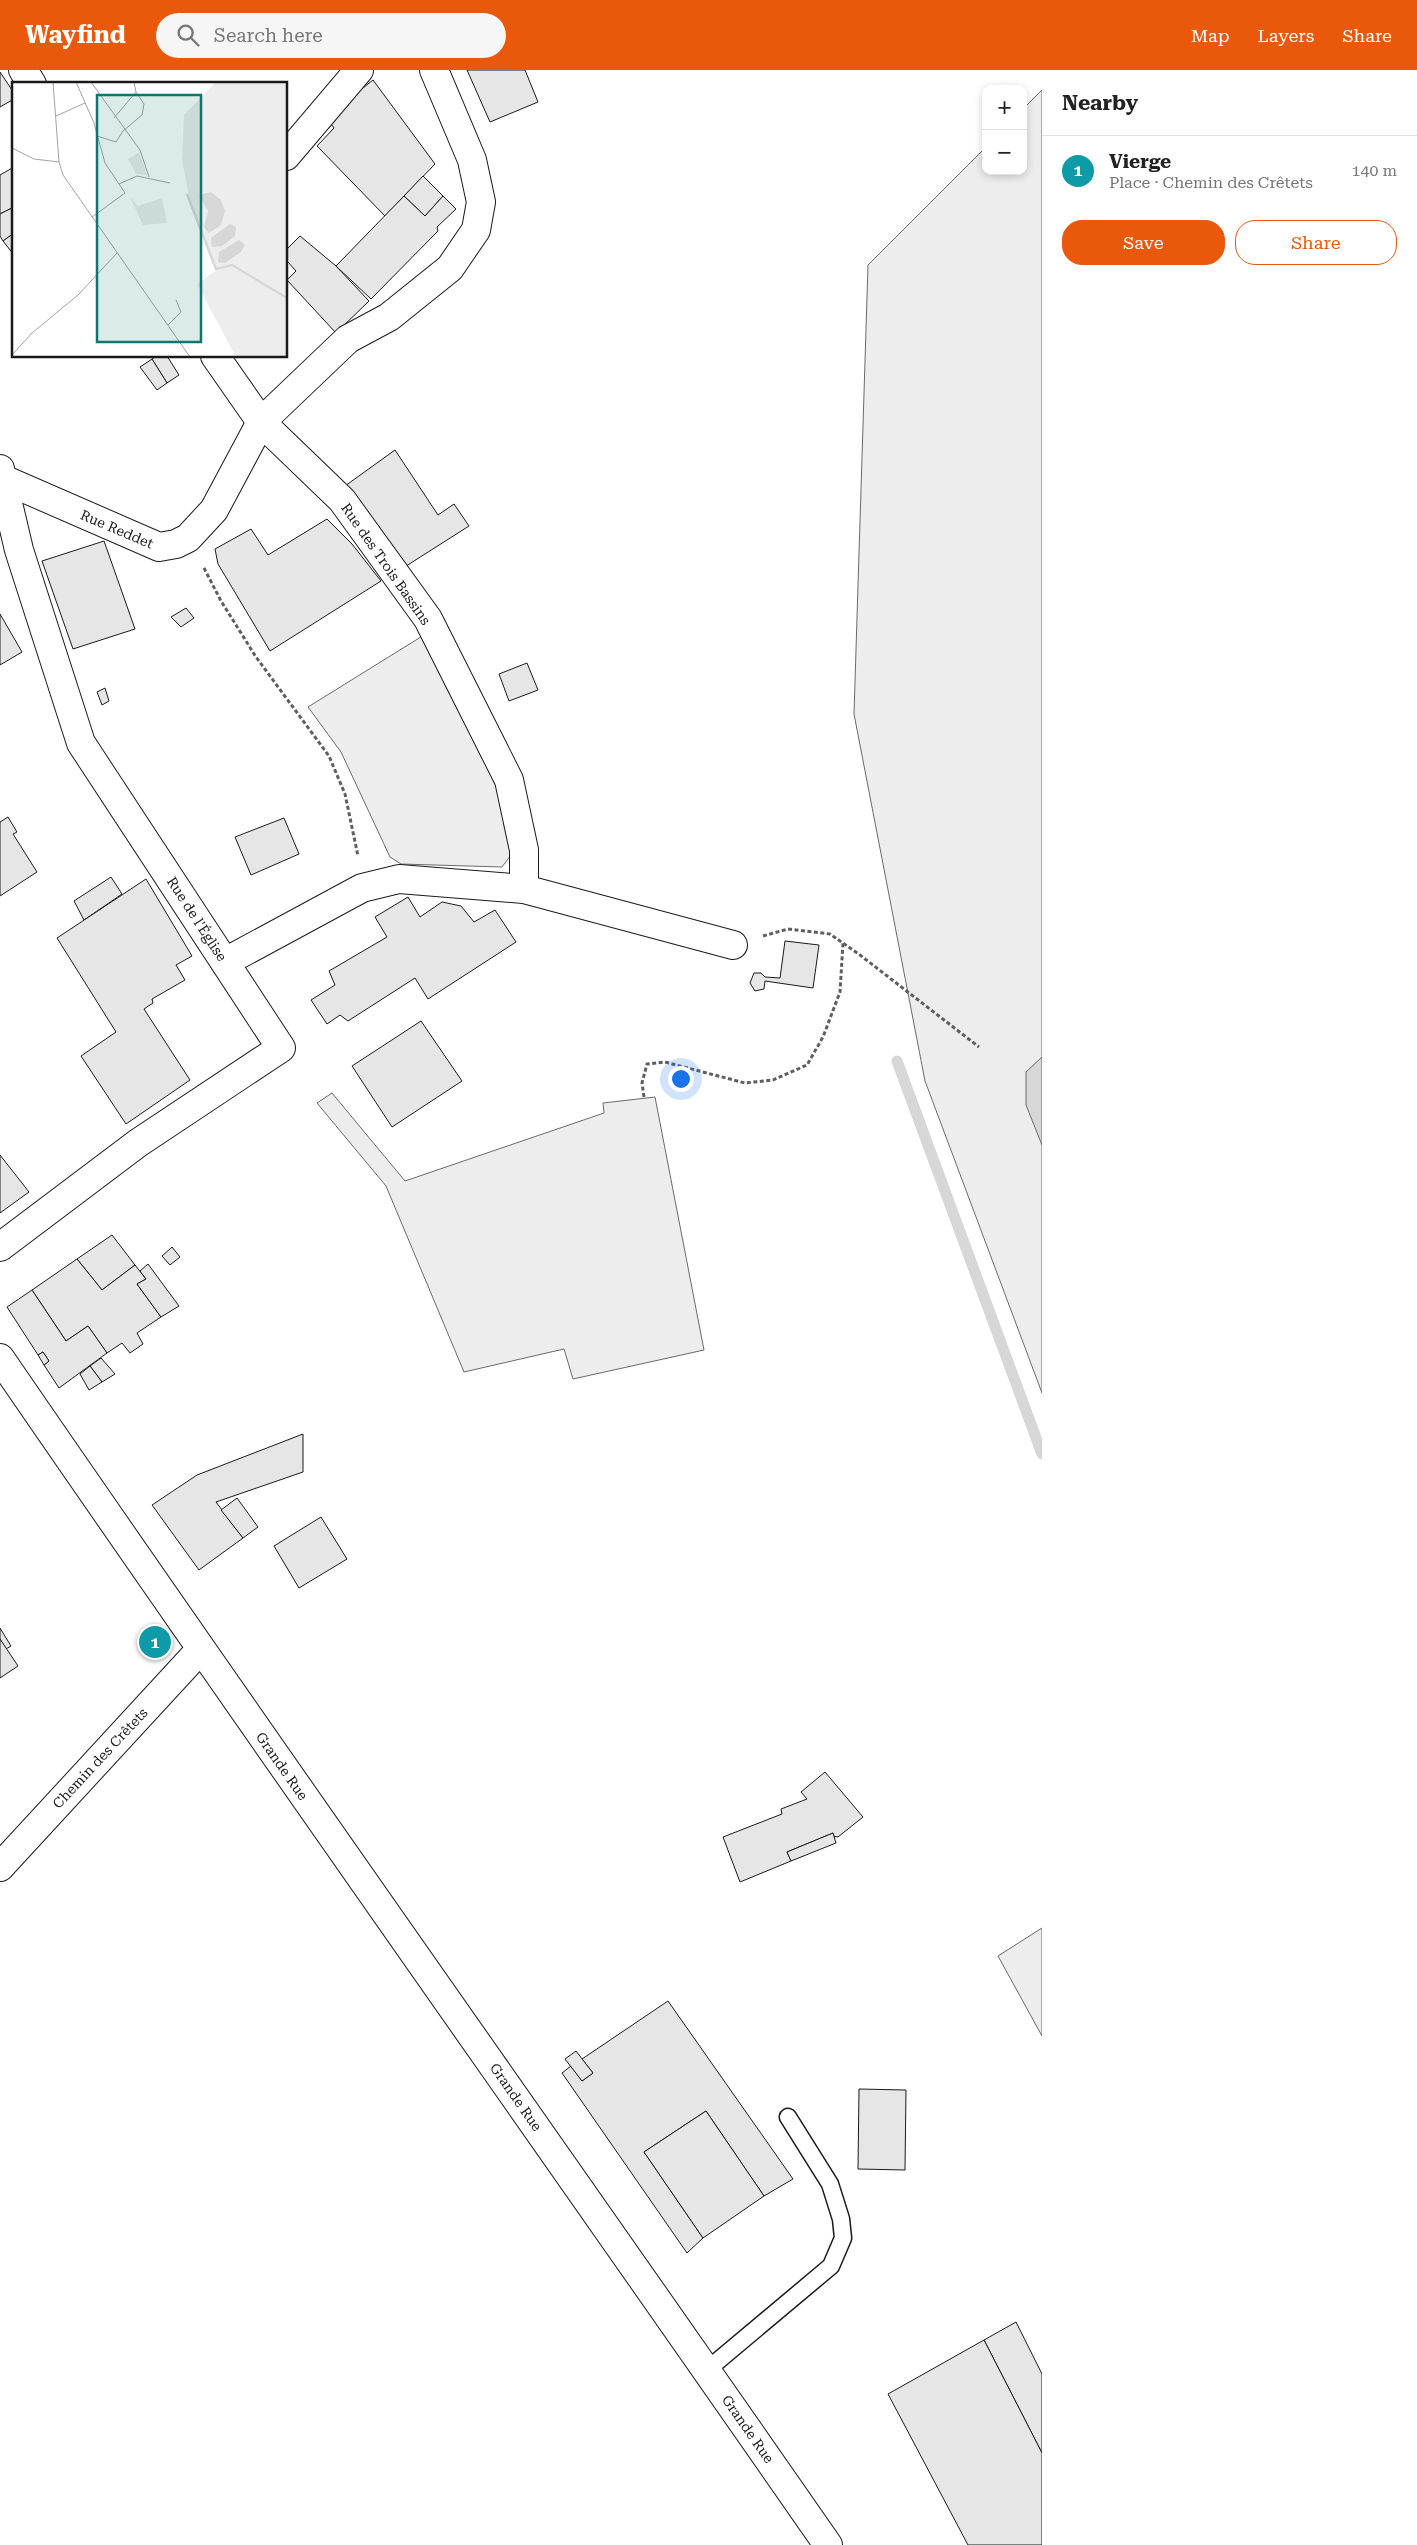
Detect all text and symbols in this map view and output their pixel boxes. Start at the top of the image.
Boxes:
search box [156,13,506,58]
text: Wayfind [25,21,126,49]
icon: search [174,21,202,49]
text: Search here [214,24,323,47]
text: Map [1191,25,1230,46]
text: Layers [1258,25,1314,46]
text: Share [1342,25,1392,46]
inset map [12,82,288,358]
map controls [982,85,1027,175]
button: + [982,85,1027,130]
text: Nearby [1062,91,1138,115]
button: − [982,130,1027,175]
text: Vierge [1109,150,1171,173]
text: 1 [1074,161,1082,180]
text: 140 m [1351,161,1397,180]
text: Place · Chemin des Crêtets [1109,173,1313,192]
button: Save [1062,220,1225,265]
button: Share [1235,220,1397,265]
street label: Rue des Trois Bassins [338,500,434,628]
street label: Rue Reddet [78,506,156,552]
street label: Rue de l'Église [164,874,230,964]
your location [668,1066,694,1092]
pin: 1 [139,1623,171,1661]
street label: Chemin des Crêtets [49,1704,151,1812]
street label: Grande Rue [253,1729,311,1803]
street label: Grande Rue [487,2060,545,2134]
street label: Grande Rue [719,2392,777,2466]

